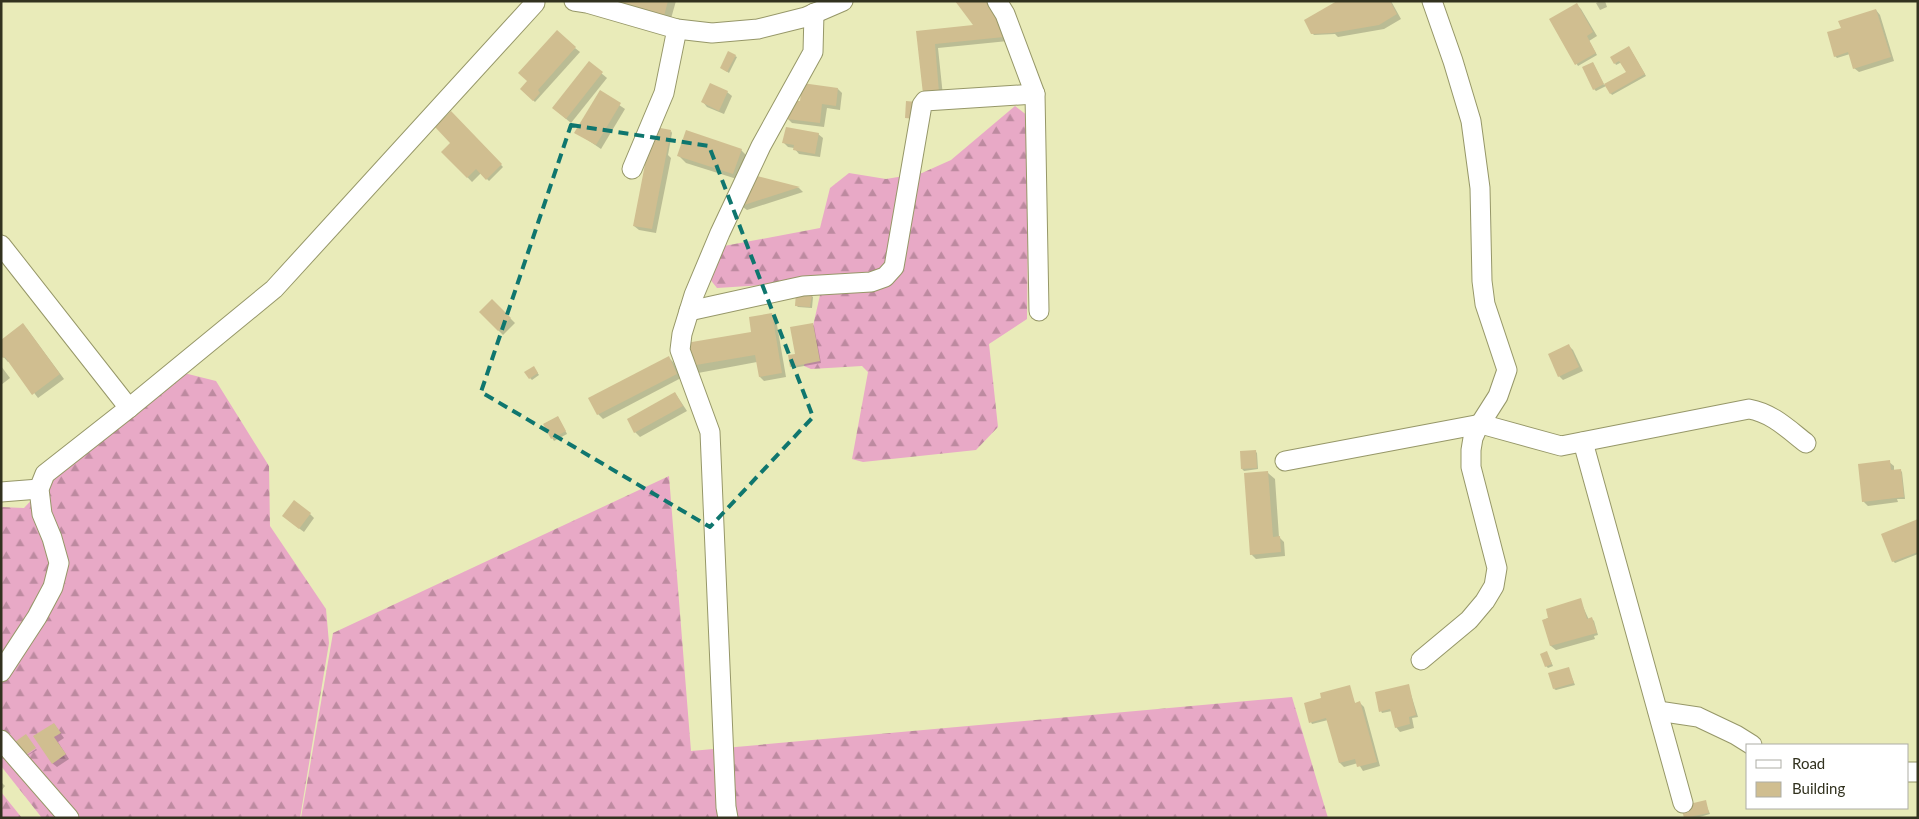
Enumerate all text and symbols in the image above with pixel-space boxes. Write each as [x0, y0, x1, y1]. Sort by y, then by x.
legend [1746, 744, 1909, 809]
text: Road [1792, 754, 1825, 772]
text: Building [1792, 779, 1845, 797]

